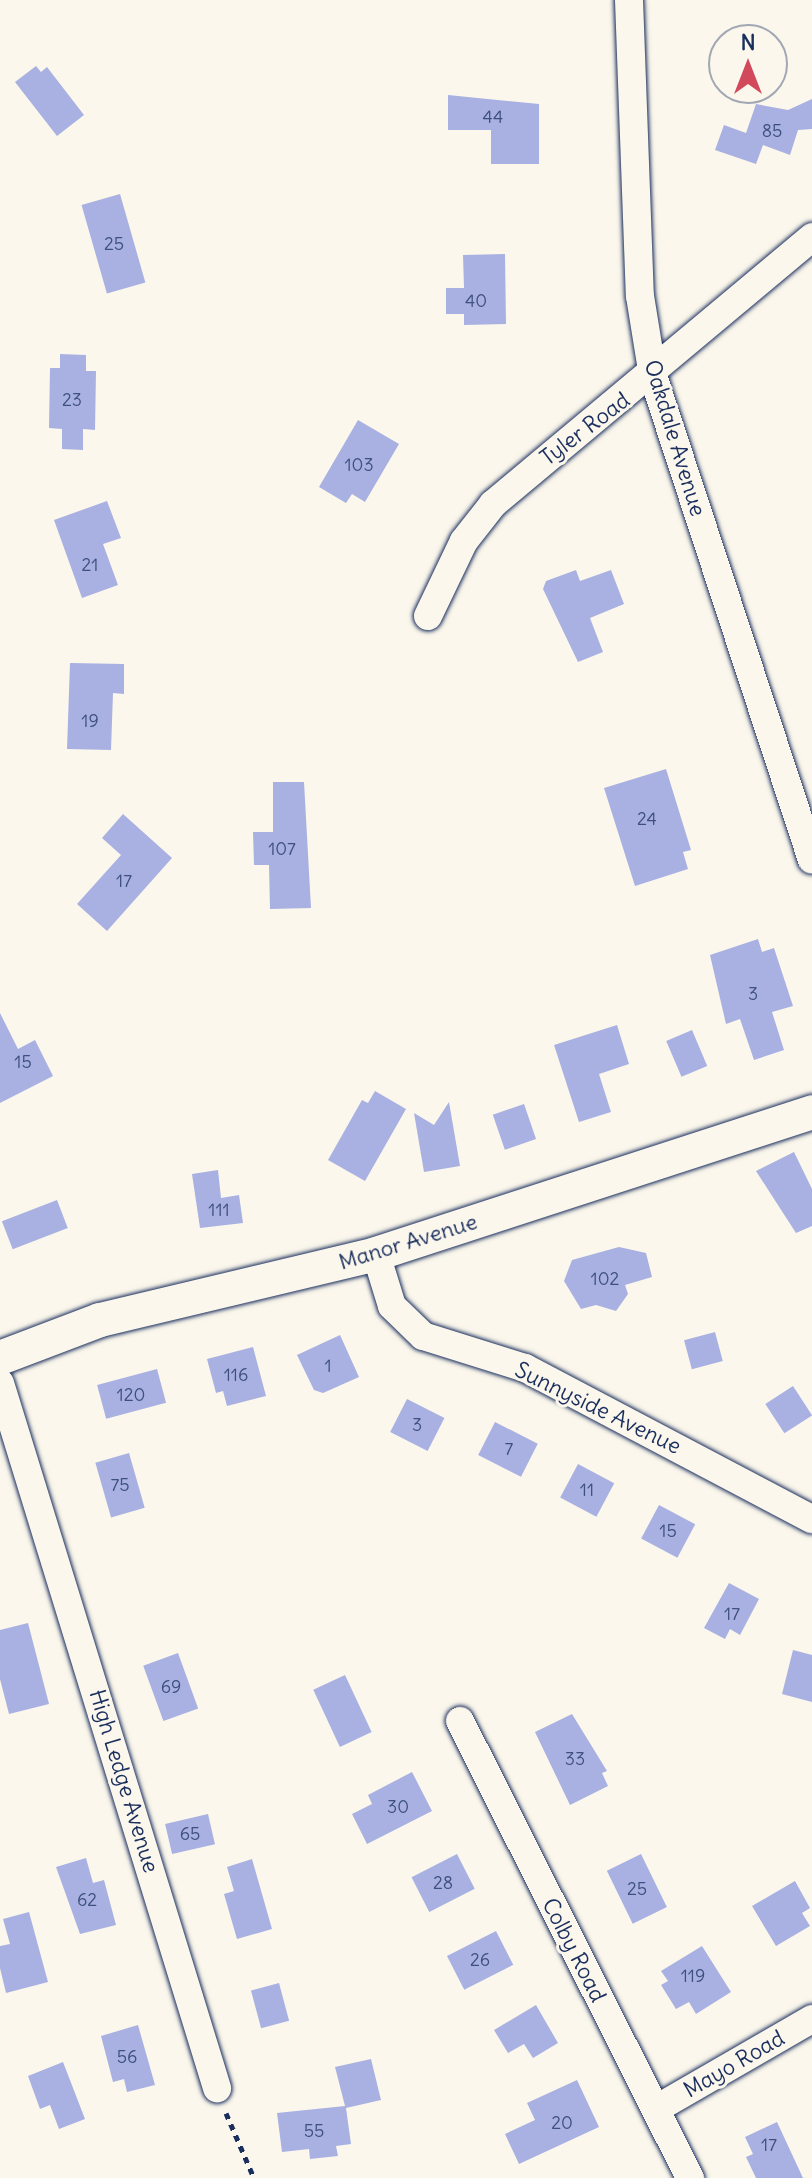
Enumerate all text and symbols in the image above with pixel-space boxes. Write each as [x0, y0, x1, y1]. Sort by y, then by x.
north arrow [708, 24, 788, 104]
text: N [740, 28, 756, 56]
house number: 44 [483, 106, 503, 128]
house number: 85 [762, 120, 782, 142]
house number: 25 [104, 233, 124, 255]
house number: 40 [465, 290, 487, 312]
street label: Oakdale Avenue [639, 357, 711, 519]
street label: Tyler Road [535, 387, 635, 471]
house number: 23 [62, 389, 82, 411]
house number: 103 [344, 454, 374, 476]
house number: 21 [81, 554, 99, 576]
house number: 19 [81, 710, 99, 732]
house number: 24 [637, 808, 657, 830]
house number: 107 [268, 838, 296, 860]
house number: 17 [116, 870, 132, 892]
house number: 3 [748, 983, 758, 1005]
house number: 15 [14, 1051, 32, 1073]
house number: 111 [208, 1199, 230, 1221]
street label: Manor Avenue [336, 1208, 480, 1276]
house number: 102 [591, 1268, 619, 1290]
house number: 1 [324, 1355, 332, 1377]
street label: Sunnyside Avenue [511, 1356, 685, 1460]
house number: 116 [224, 1364, 248, 1386]
house number: 120 [117, 1384, 145, 1406]
house number: 3 [412, 1414, 422, 1436]
house number: 7 [505, 1438, 513, 1460]
house number: 75 [110, 1474, 130, 1496]
house number: 11 [580, 1479, 594, 1501]
house number: 15 [659, 1520, 677, 1542]
house number: 17 [724, 1603, 740, 1625]
house number: 69 [161, 1676, 181, 1698]
street label: High Ledge Avenue [84, 1686, 164, 1876]
house number: 33 [565, 1748, 585, 1770]
house number: 30 [387, 1796, 409, 1818]
house number: 65 [180, 1823, 200, 1845]
house number: 28 [433, 1872, 453, 1894]
house number: 25 [627, 1878, 647, 1900]
house number: 62 [77, 1889, 97, 1911]
street label: Colby Road [537, 1894, 611, 2006]
house number: 26 [470, 1949, 490, 1971]
house number: 119 [681, 1965, 705, 1987]
street label: Mayo Road [679, 2025, 789, 2103]
house number: 56 [117, 2046, 137, 2068]
house number: 20 [551, 2112, 573, 2134]
house number: 55 [304, 2120, 324, 2142]
house number: 17 [761, 2134, 777, 2156]

